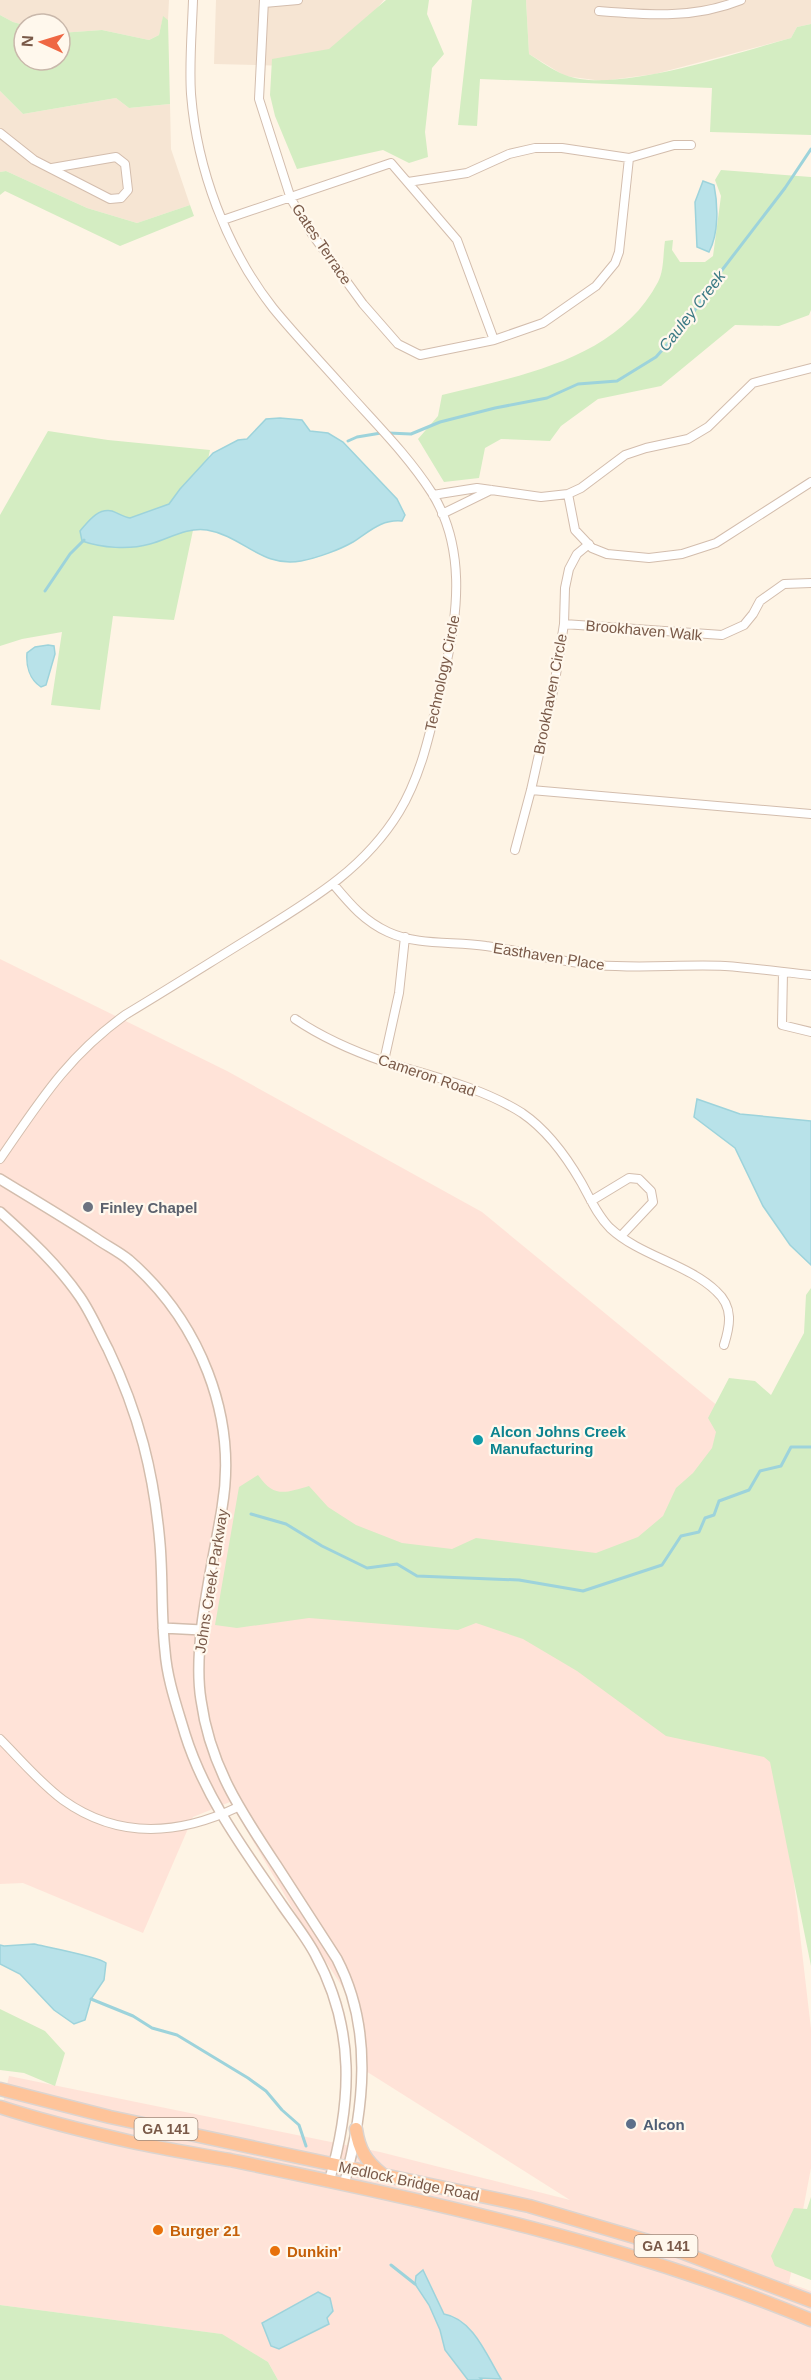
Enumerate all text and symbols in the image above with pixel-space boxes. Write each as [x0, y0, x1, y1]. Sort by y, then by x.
north arrow [12, 12, 72, 72]
text: N [19, 35, 36, 47]
street label: Gates Terrace [289, 200, 355, 288]
water label: Cauley Creek [655, 267, 729, 354]
street label: Technology Circle [421, 613, 463, 733]
street label: Brookhaven Walk [585, 616, 704, 644]
street label: Brookhaven Circle [530, 632, 570, 756]
street label: Easthaven Place [492, 939, 606, 973]
street label: Cameron Road [376, 1050, 478, 1100]
place label: Finley Chapel [100, 1199, 198, 1216]
marker: Finley Chapel [81, 1200, 95, 1214]
place label: Alcon Johns Creek Manufacturing [490, 1423, 627, 1457]
marker: Alcon Johns Creek Manufacturing [471, 1433, 485, 1447]
street label: Johns Creek Parkway [191, 1507, 231, 1654]
place label: Alcon [643, 2116, 685, 2133]
marker: Alcon [624, 2117, 638, 2131]
road number: GA 141 [134, 2118, 198, 2140]
street label: Medlock Bridge Road [337, 2158, 481, 2204]
place label: Burger 21 [170, 2222, 240, 2239]
marker: Burger 21 [151, 2223, 165, 2237]
road number: GA 141 [634, 2235, 698, 2257]
place label: Dunkin' [287, 2243, 341, 2260]
marker: Dunkin' [268, 2244, 282, 2258]

